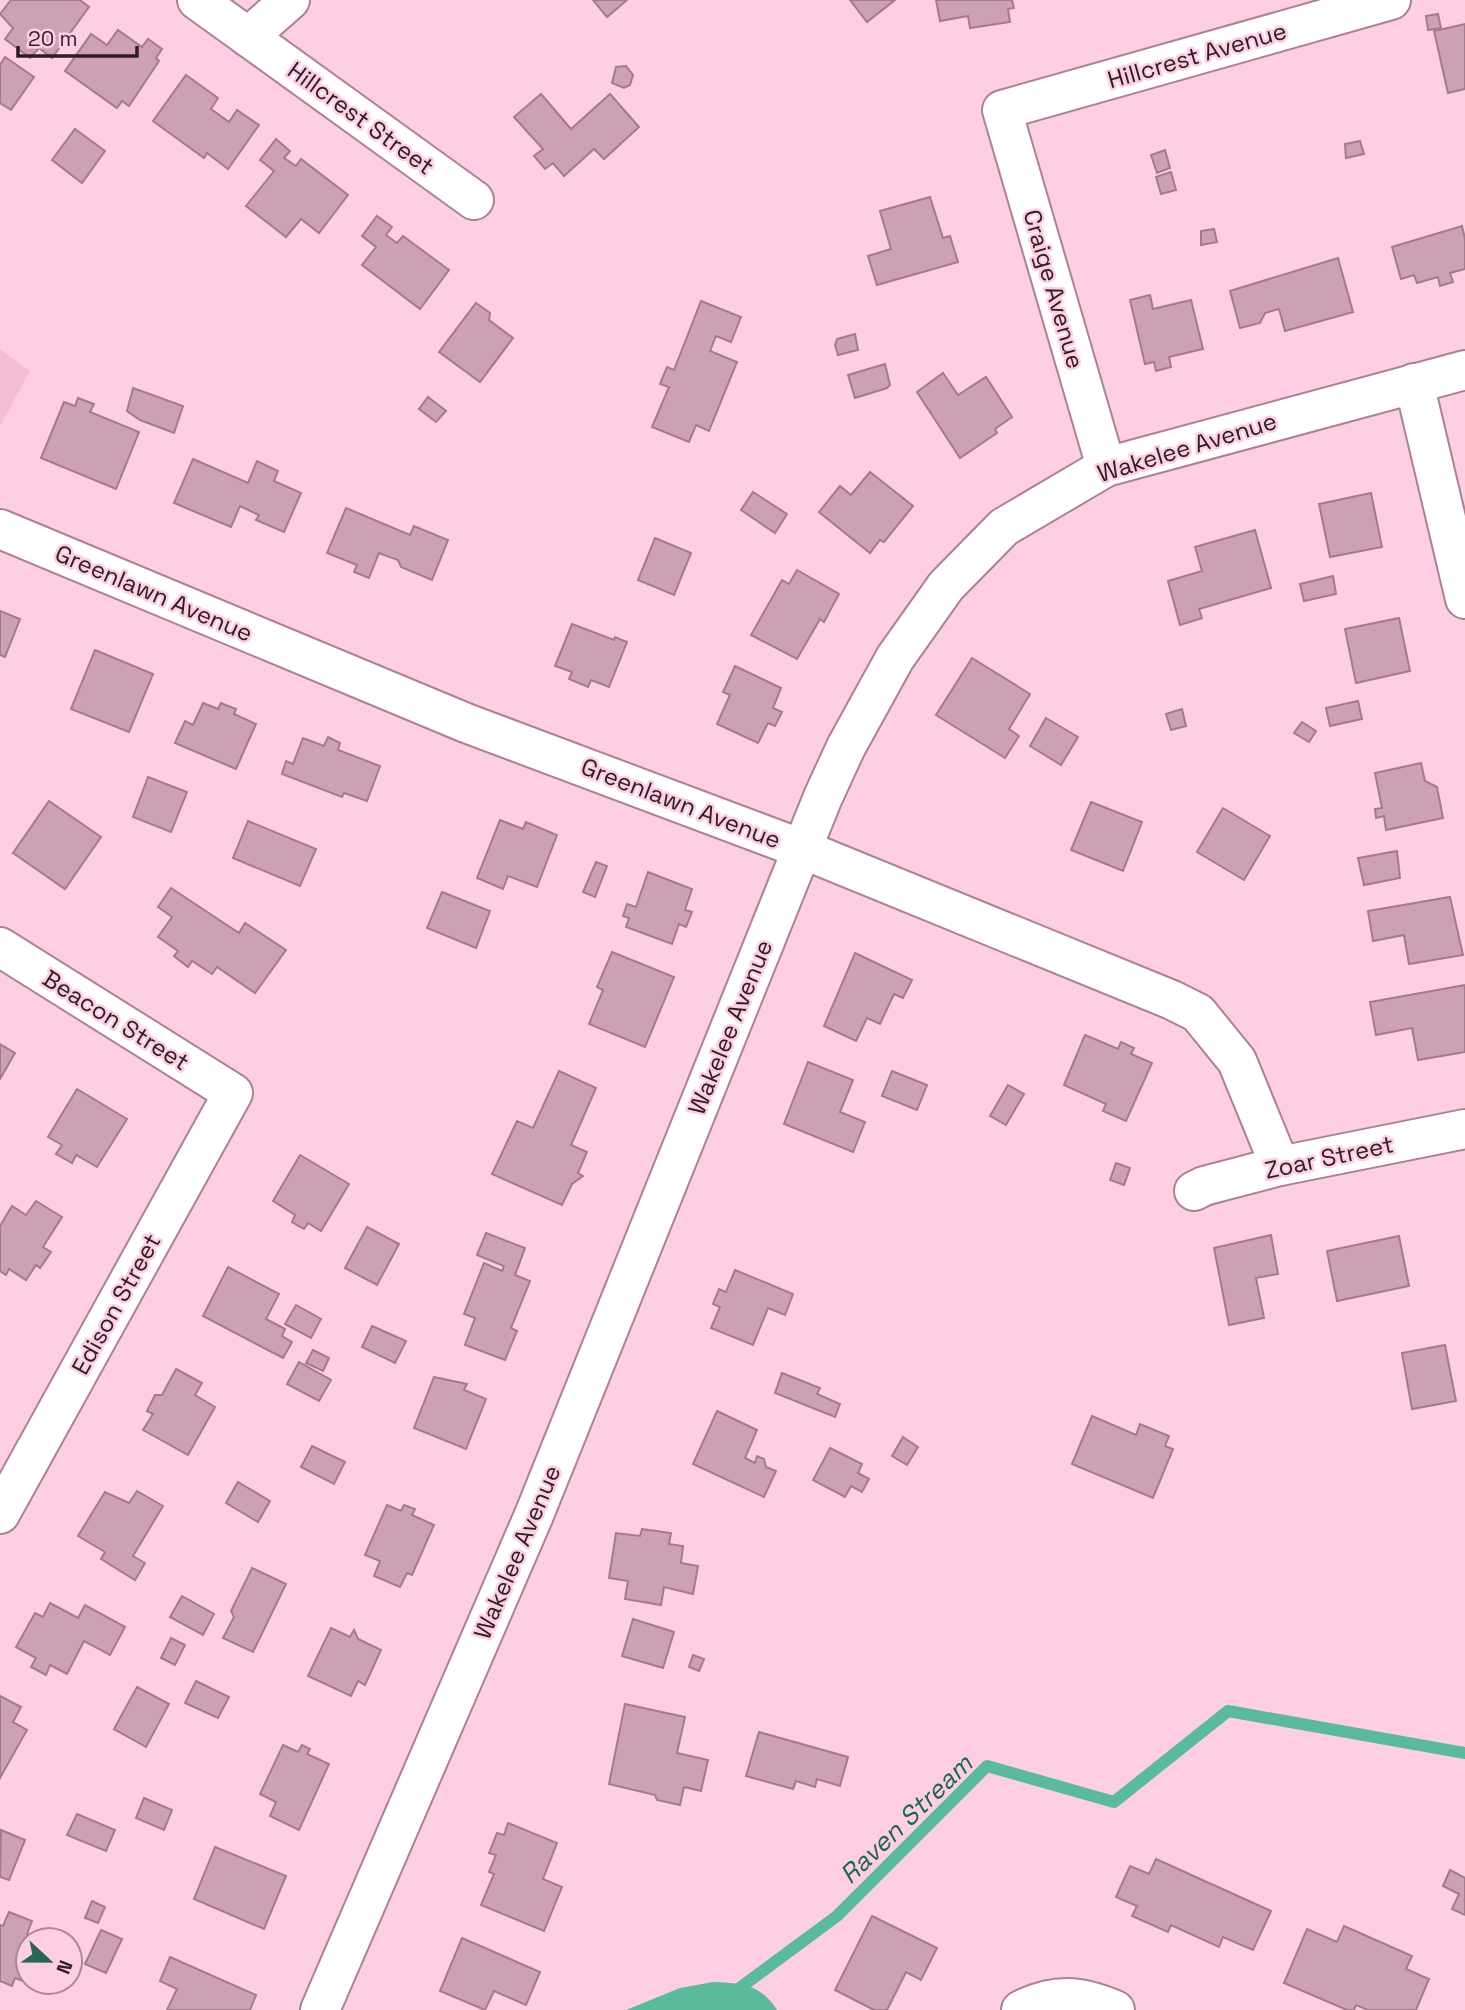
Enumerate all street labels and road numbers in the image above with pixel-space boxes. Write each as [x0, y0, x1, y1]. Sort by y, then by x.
street label: Hillcrest Avenue [1104, 15, 1290, 95]
street label: Hillcrest Street [282, 54, 440, 182]
street label: Craige Avenue [1017, 206, 1091, 372]
street label: Wakelee Avenue [1094, 405, 1280, 489]
street label: Greenlawn Avenue [51, 537, 257, 649]
street label: Greenlawn Avenue [577, 751, 785, 855]
street label: Wakelee Avenue [681, 935, 779, 1119]
street label: Beacon Street [37, 963, 195, 1077]
street label: Zoar Street [1262, 1128, 1396, 1186]
street label: Edison Street [64, 1228, 168, 1380]
street label: Wakelee Avenue [466, 1460, 568, 1644]

